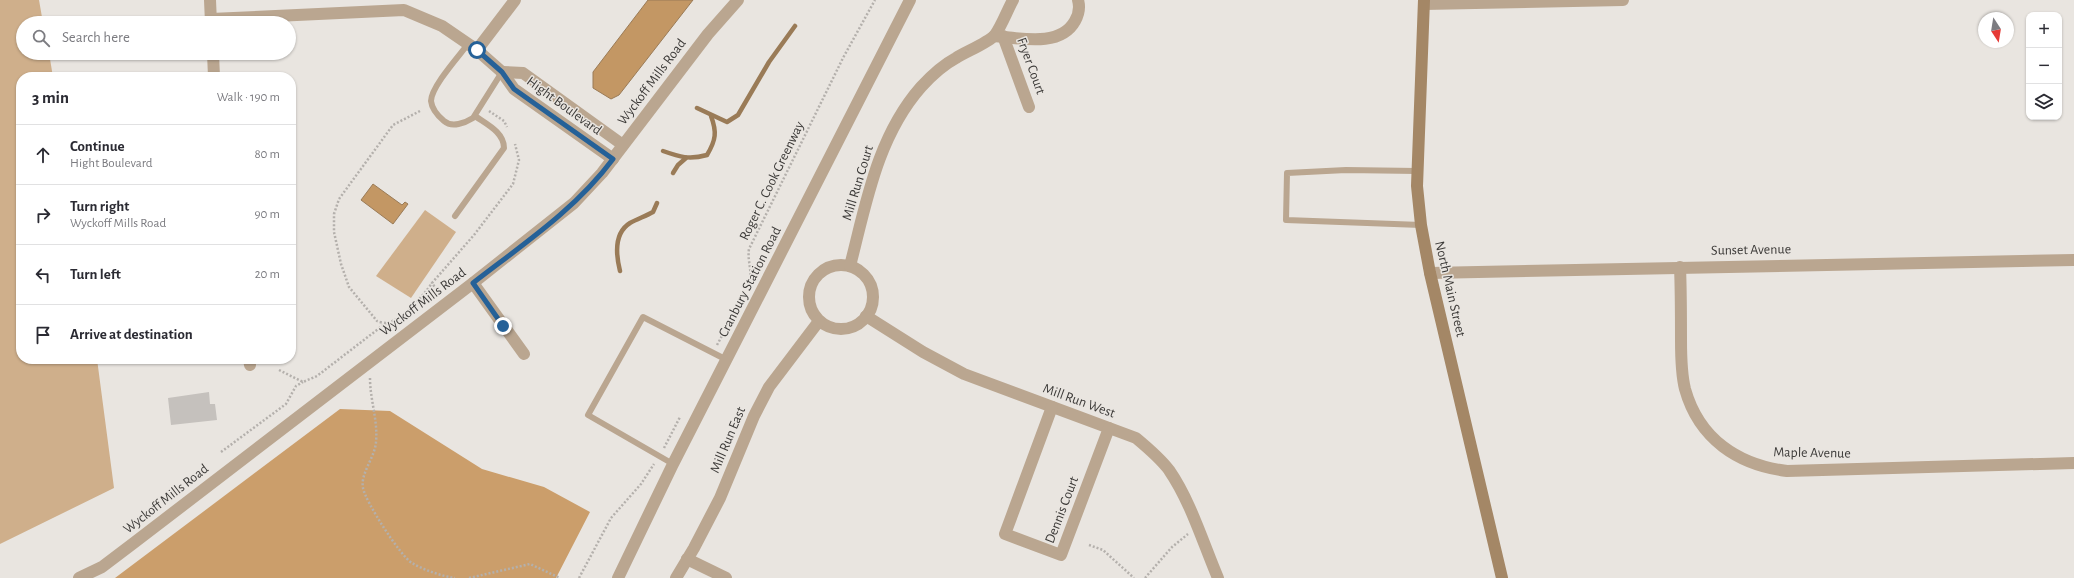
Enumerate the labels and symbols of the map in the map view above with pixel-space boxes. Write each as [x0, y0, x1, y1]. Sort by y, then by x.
north arrow [1978, 12, 2014, 48]
street label: Wyckoff Mills Road [615, 36, 689, 128]
street label: Fryer Court [1014, 36, 1048, 97]
route start [468, 41, 486, 59]
street label: Hight Boulevard [524, 74, 604, 138]
street label: Roger C. Cook Greenway [737, 119, 807, 243]
street label: Mill Run Court [840, 143, 876, 222]
street label: Cranbury Station Road [716, 225, 784, 339]
street label: North Main Street [1432, 240, 1468, 339]
street label: Sunset Avenue [1711, 242, 1791, 258]
street label: Wyckoff Mills Road [377, 265, 469, 339]
route end [494, 317, 512, 335]
street label: Mill Run West [1041, 381, 1117, 421]
street label: Mill Run East [708, 404, 748, 475]
street label: Maple Avenue [1773, 445, 1851, 461]
street label: Wyckoff Mills Road [121, 462, 211, 536]
street label: Dennis Court [1043, 474, 1081, 545]

